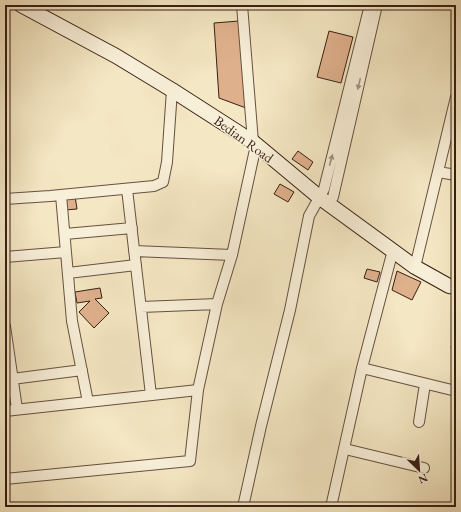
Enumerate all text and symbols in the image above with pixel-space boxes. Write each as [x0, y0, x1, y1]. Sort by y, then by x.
one-way arrow [356, 78, 362, 90]
street label: Bedian Road [211, 111, 278, 167]
one-way arrow [329, 154, 335, 167]
north arrow [399, 450, 439, 490]
text: N [416, 471, 430, 487]

